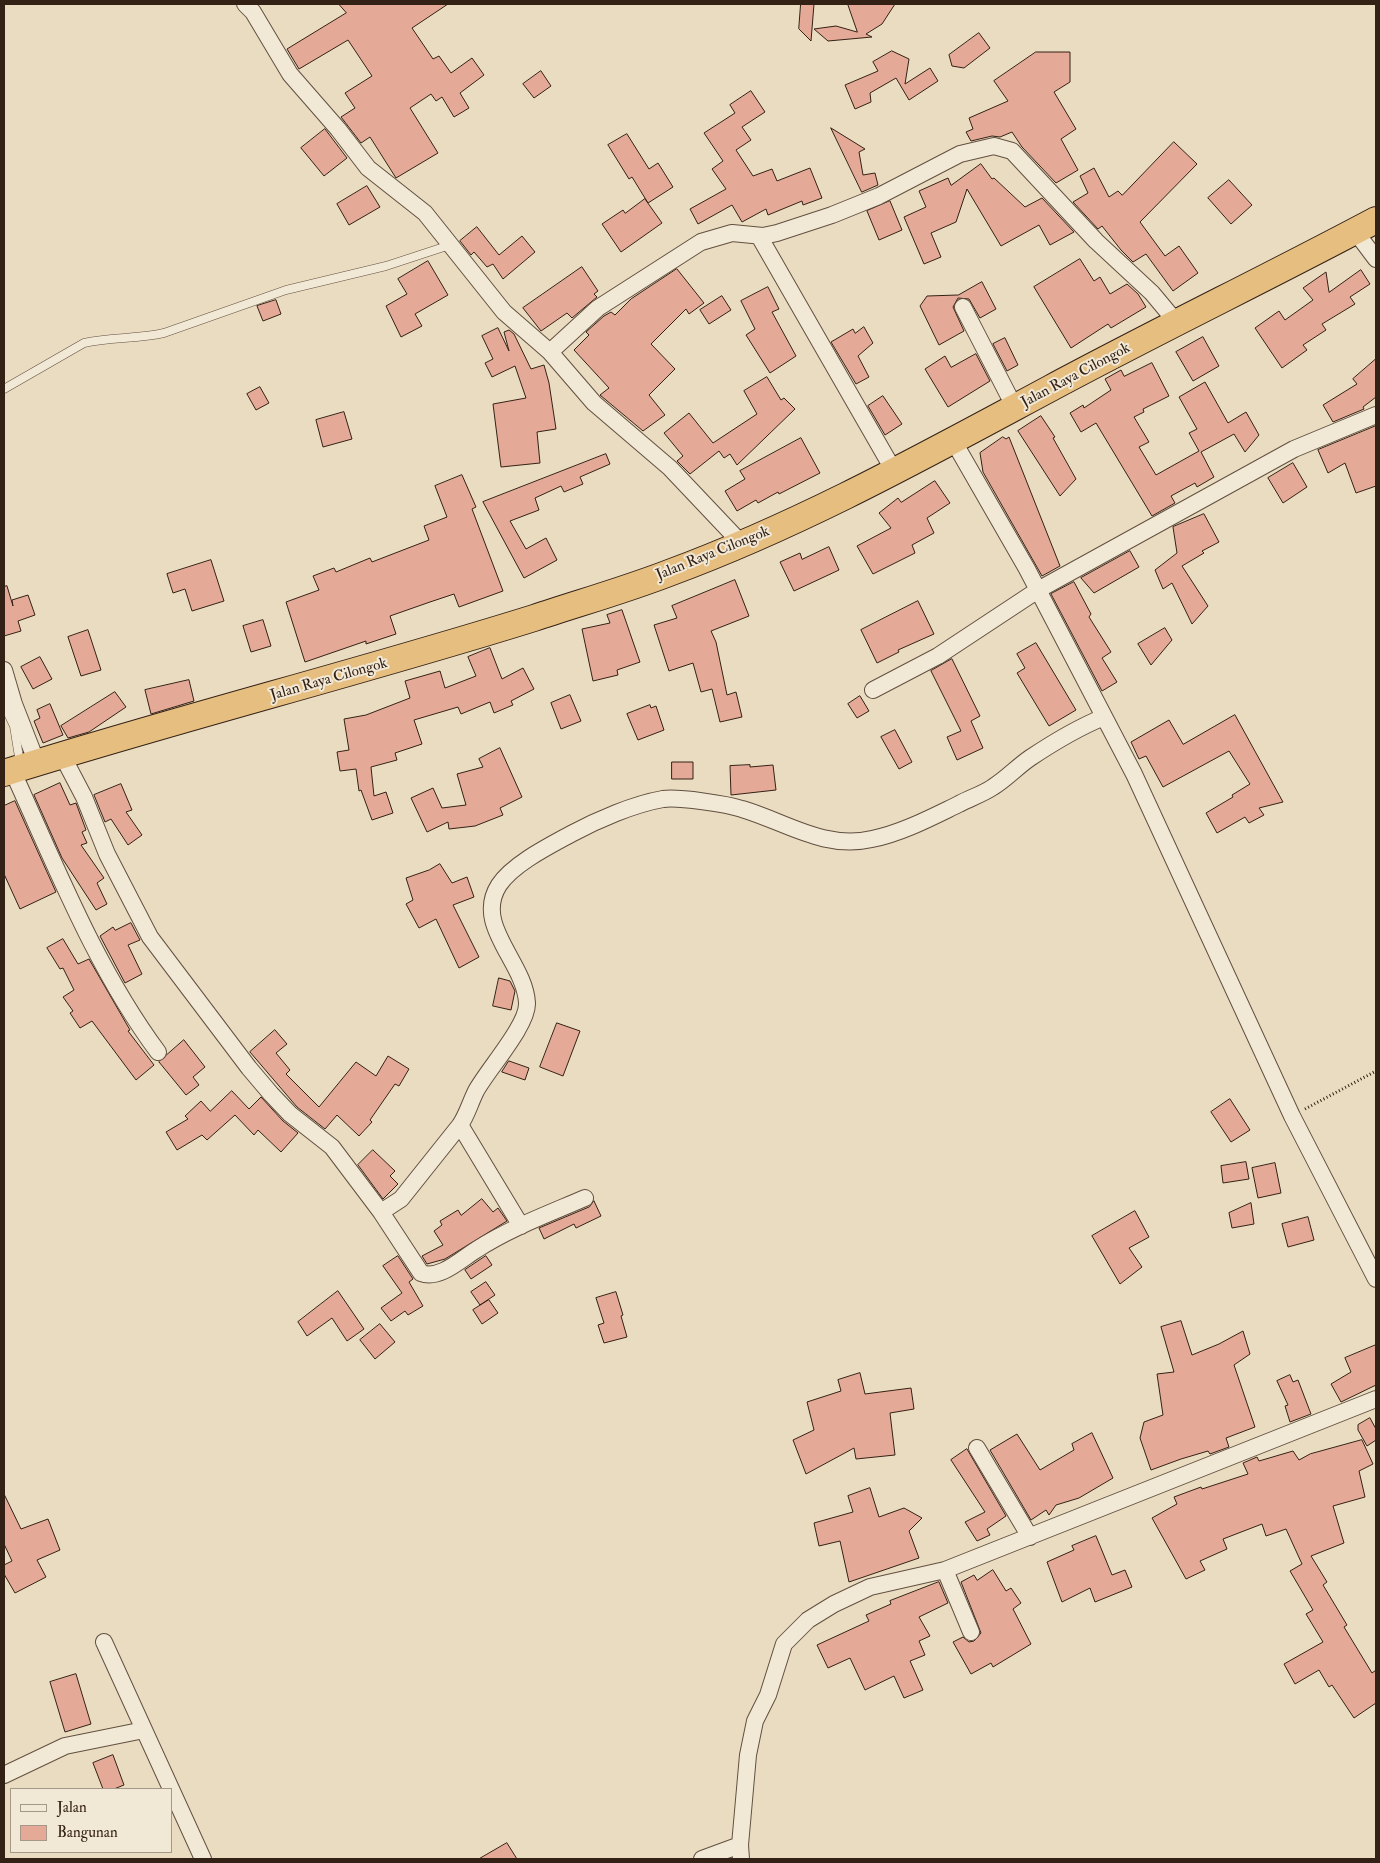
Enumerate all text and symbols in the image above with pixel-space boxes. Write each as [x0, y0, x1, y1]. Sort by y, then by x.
street label: Jalan Raya Cilongok [1018, 340, 1134, 412]
street label: Jalan Raya Cilongok [654, 523, 772, 585]
street label: Jalan Raya Cilongok [268, 655, 390, 705]
legend [10, 1788, 172, 1853]
text: Jalan [57, 1798, 87, 1817]
text: Bangunan [57, 1823, 118, 1842]

